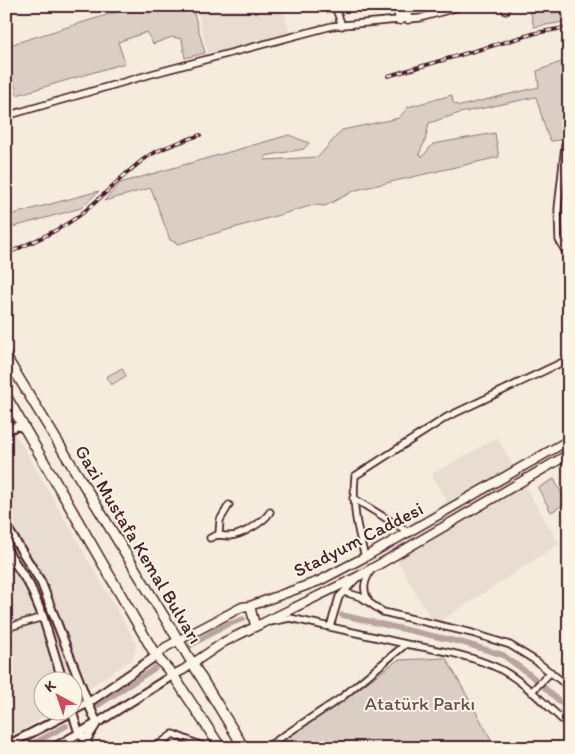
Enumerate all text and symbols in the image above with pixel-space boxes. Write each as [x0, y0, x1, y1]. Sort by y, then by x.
street label: Gazi Mustafa Kemal Bulvarı [70, 441, 207, 648]
street label: Stadyum Caddesi [290, 497, 427, 582]
north arrow [32, 672, 82, 722]
text: K [41, 676, 60, 696]
park label: Atatürk Parkı [365, 692, 475, 715]

